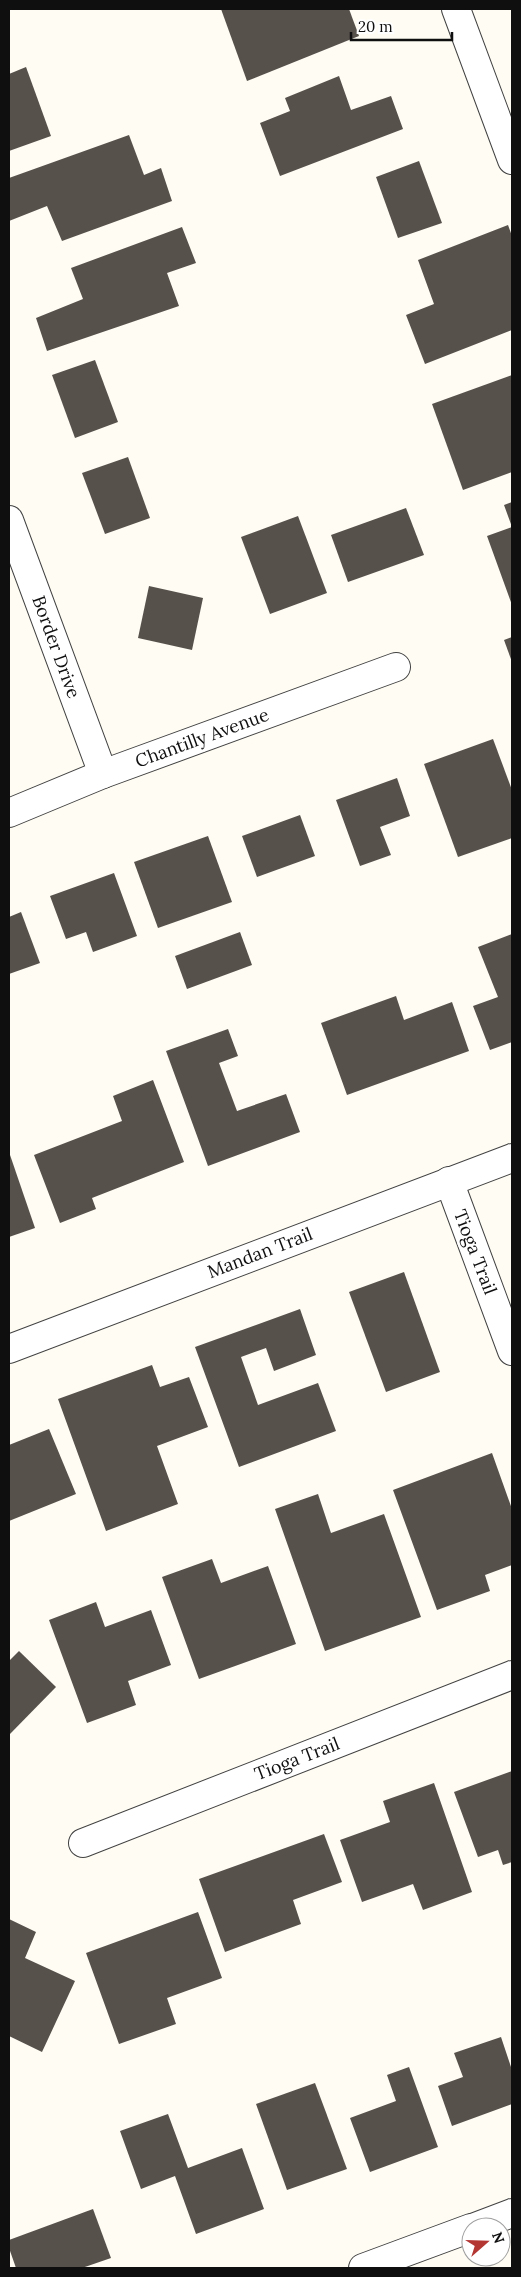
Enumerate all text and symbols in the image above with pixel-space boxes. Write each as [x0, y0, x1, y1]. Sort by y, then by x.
scale bar [351, 10, 452, 42]
text: 20 m [358, 17, 393, 36]
street label: Border Drive [27, 592, 86, 701]
street label: Chantilly Avenue [132, 703, 272, 772]
street label: Tioga Trail [449, 1206, 502, 1298]
street label: Mandan Trail [204, 1222, 316, 1283]
street label: Tioga Trail [251, 1732, 343, 1785]
north arrow [461, 2217, 511, 2267]
text: N [488, 2229, 509, 2246]

